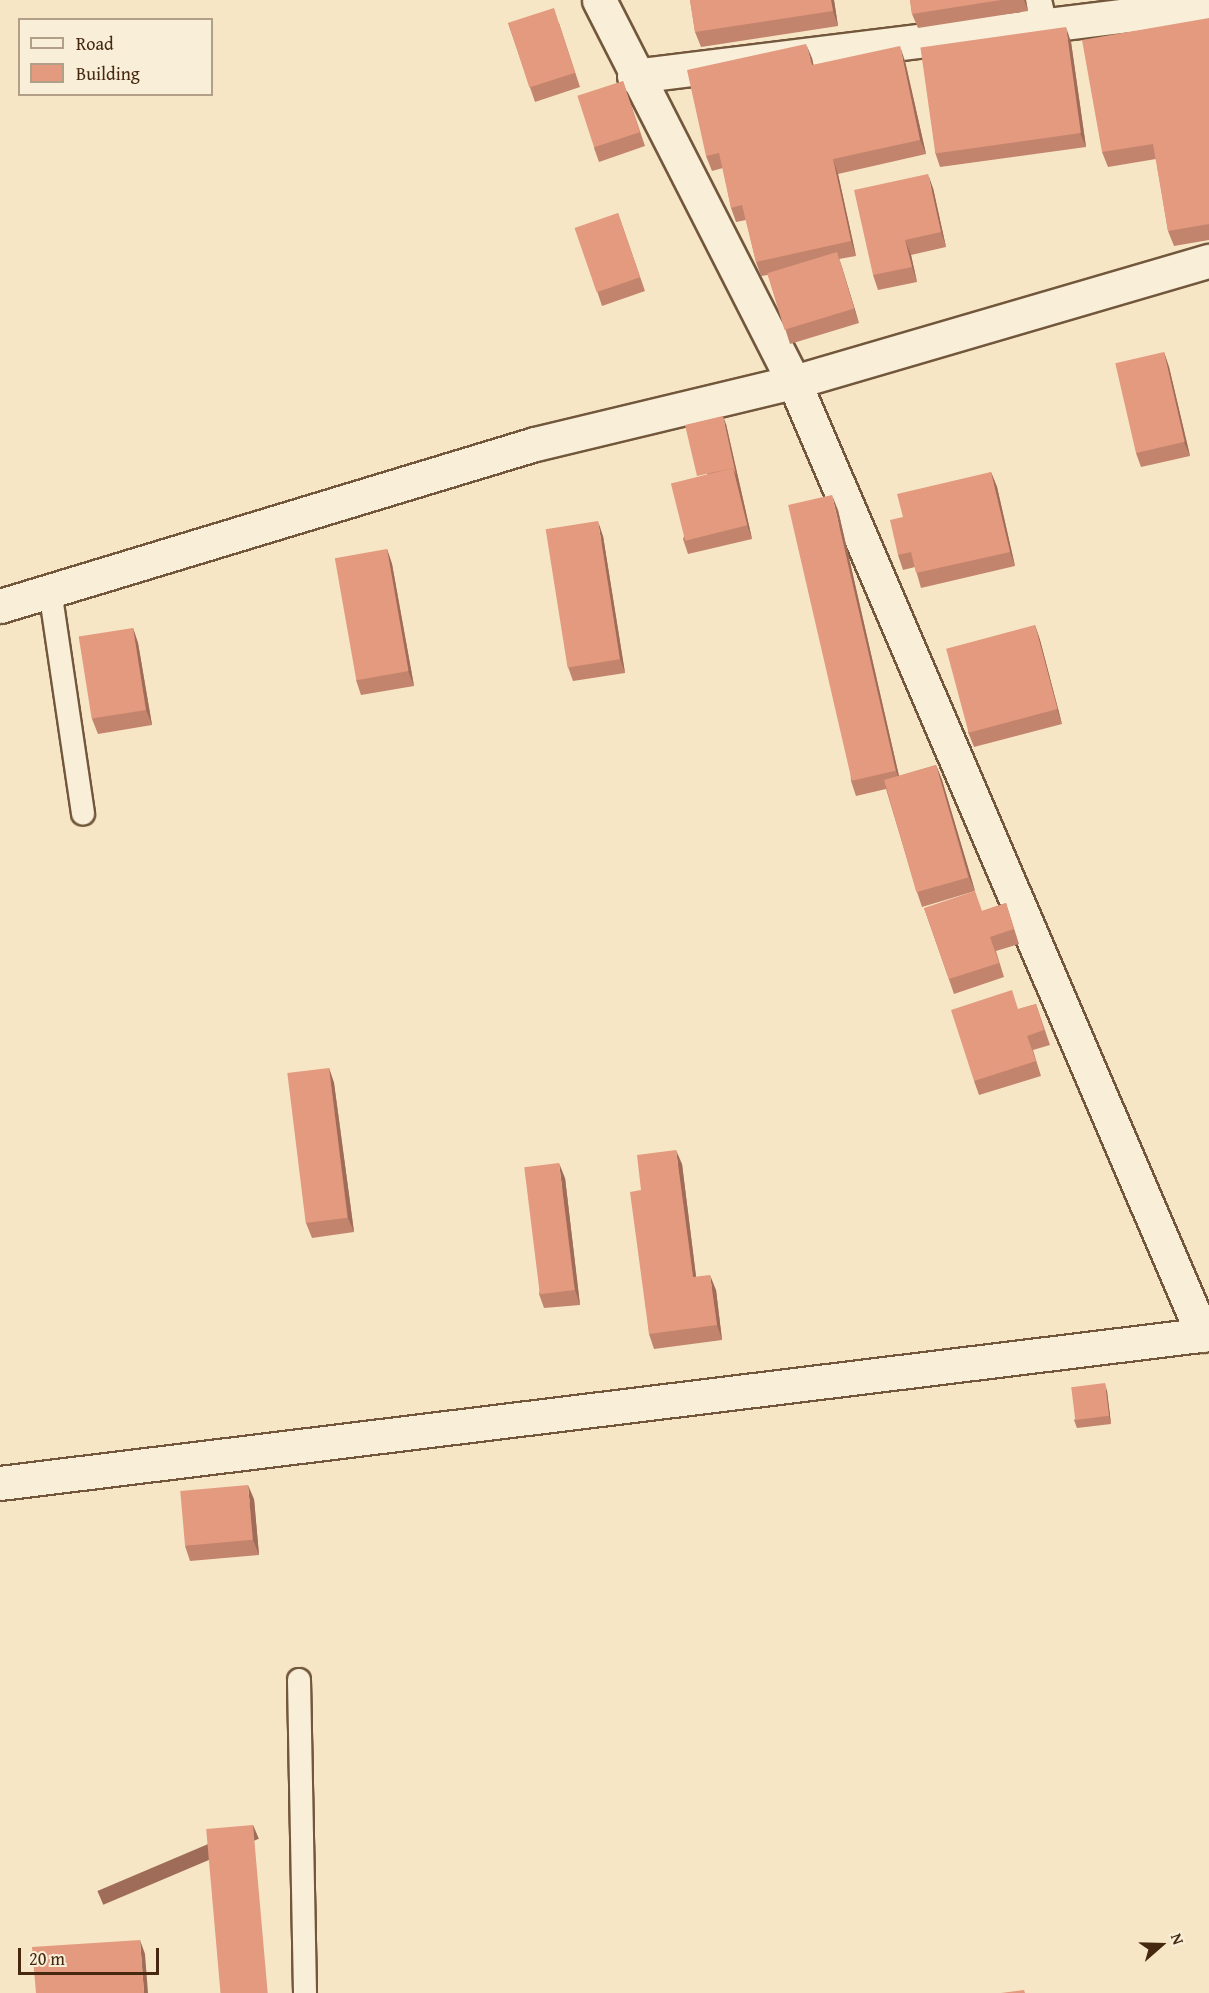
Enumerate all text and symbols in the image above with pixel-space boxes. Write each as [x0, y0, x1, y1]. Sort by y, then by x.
legend [18, 18, 213, 96]
text: Road [76, 30, 114, 57]
text: Building [76, 60, 140, 87]
north arrow [1131, 1915, 1191, 1975]
text: N [1165, 1930, 1191, 1948]
scale bar [21, 1936, 162, 1974]
text: 20 m [29, 1945, 65, 1972]

